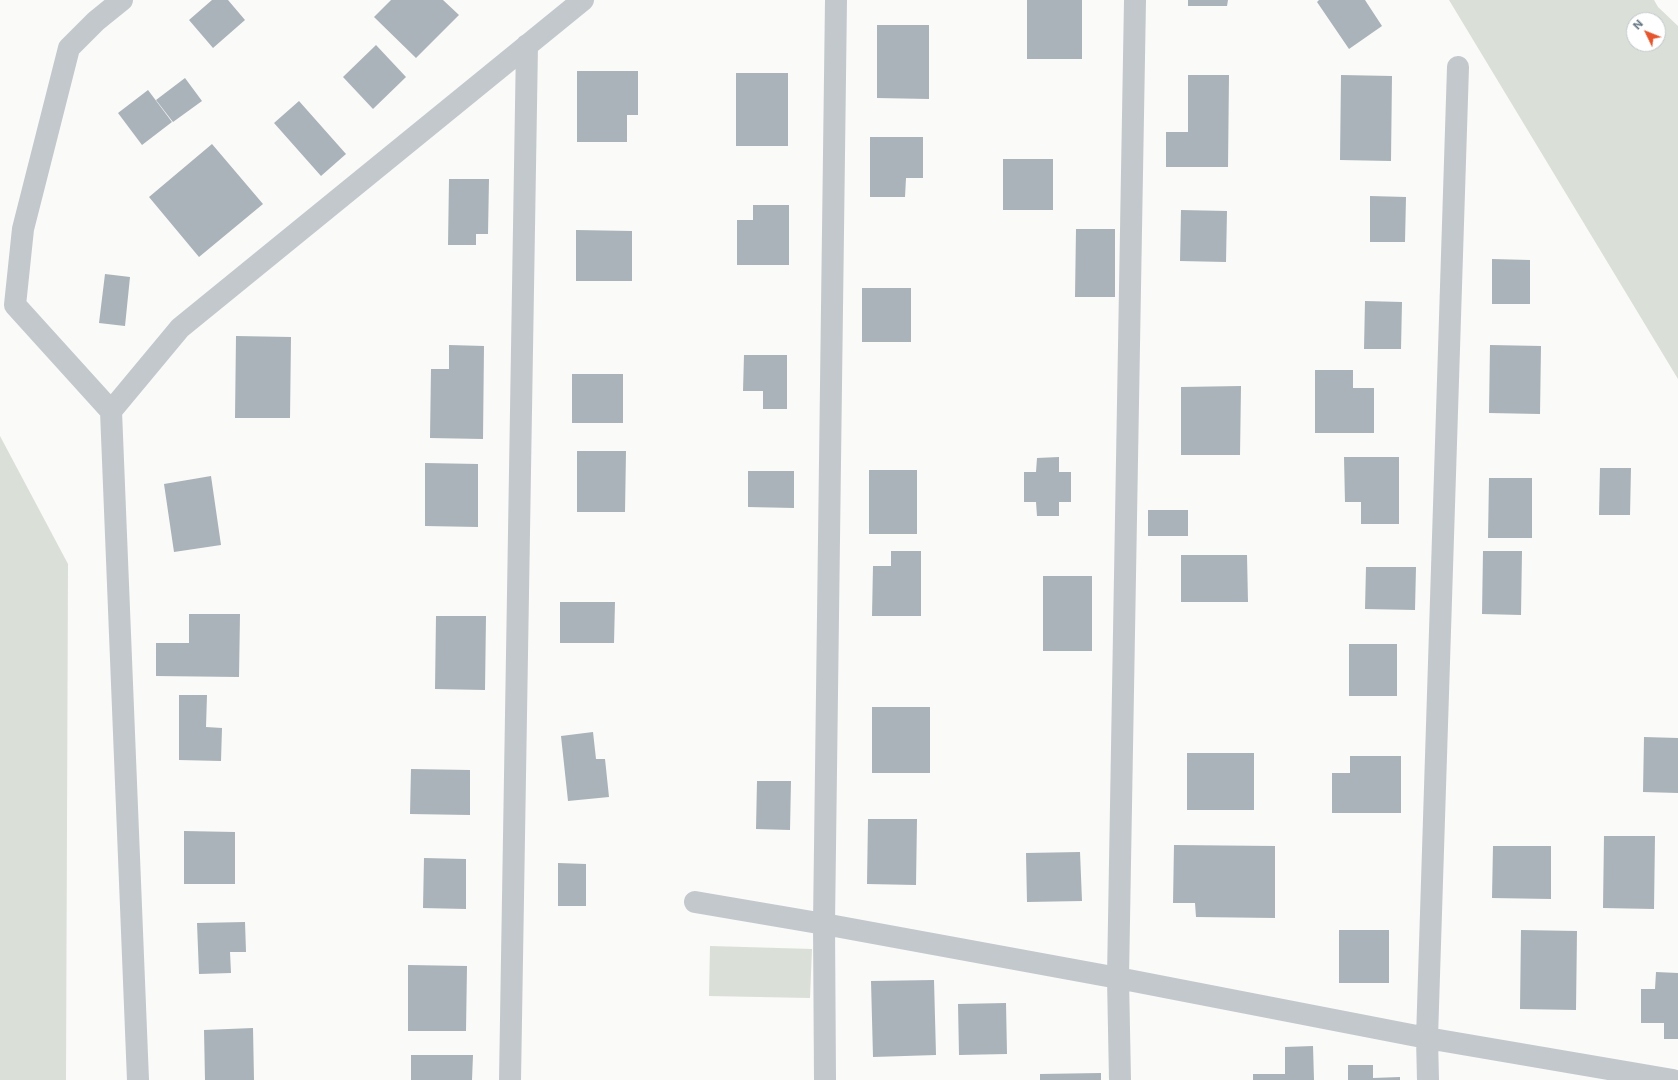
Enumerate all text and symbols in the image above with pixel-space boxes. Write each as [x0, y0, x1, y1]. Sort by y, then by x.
north arrow [1626, 12, 1666, 52]
text: N [1630, 17, 1646, 32]

